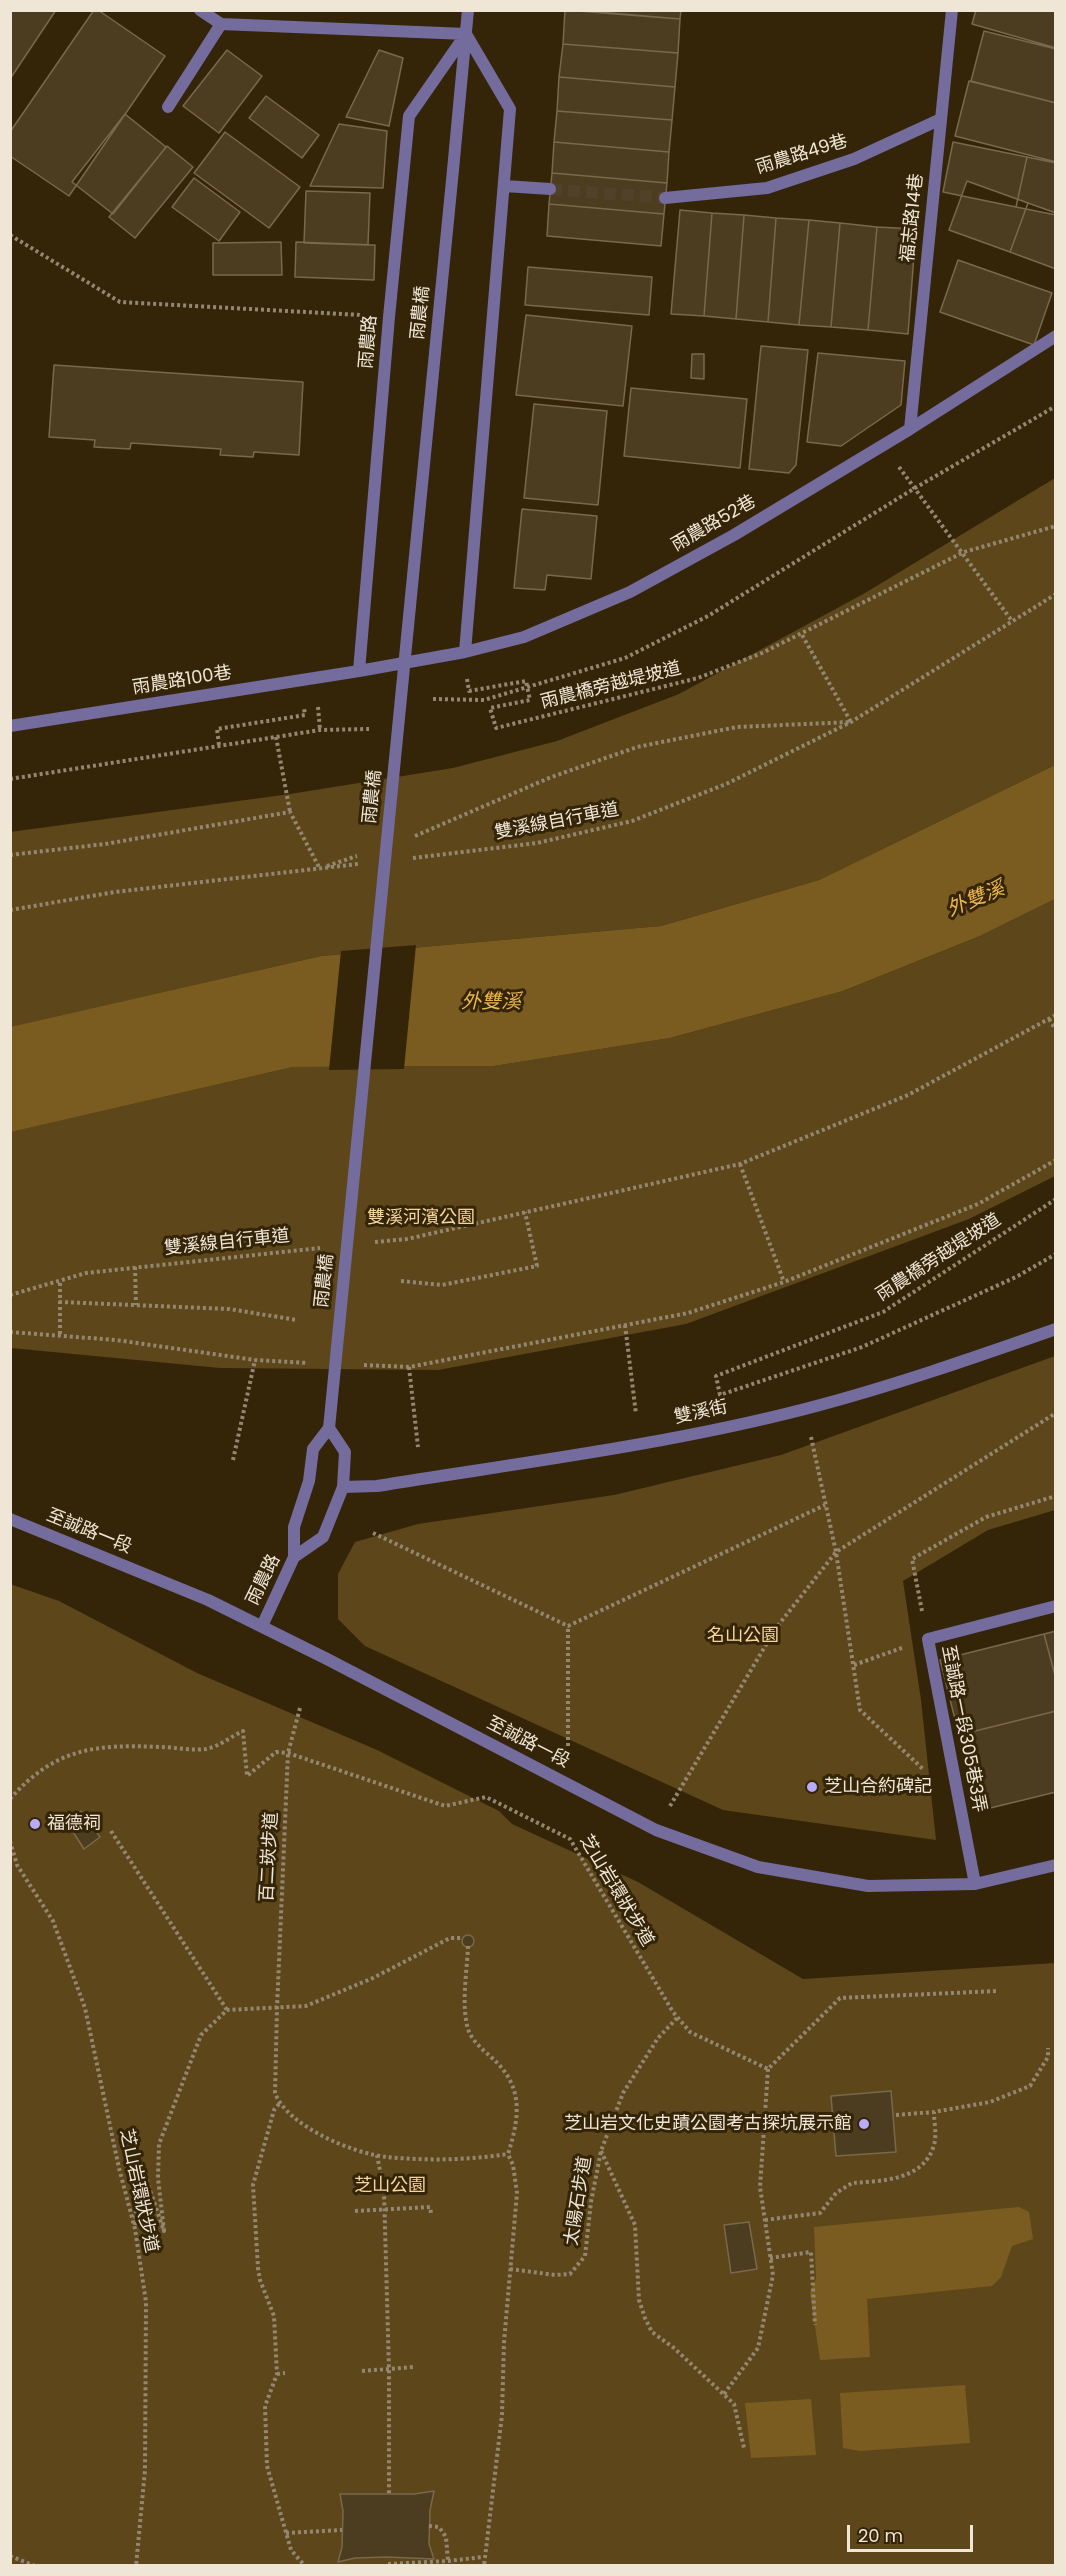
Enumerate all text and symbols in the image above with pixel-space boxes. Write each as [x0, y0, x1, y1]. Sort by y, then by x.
street label: 雨農路49巷 [754, 131, 850, 179]
street label: 福志路14巷 [898, 173, 928, 263]
street label: 雨農橋 [407, 285, 435, 341]
street label: 雨農路 [356, 314, 382, 370]
street label: 雨農路52巷 [668, 491, 760, 557]
street label: 雨農橋旁越堤坡道 [539, 658, 683, 714]
street label: 雨農路100巷 [131, 662, 233, 700]
street label: 雨農橋 [359, 769, 387, 825]
street label: 雙溪線自行車道 [493, 799, 621, 845]
water label: 外雙溪 [944, 877, 1008, 923]
water label: 外雙溪 [461, 991, 521, 1015]
park label: 雙溪河濱公園 [367, 1207, 475, 1229]
street label: 雨農橋旁越堤坡道 [873, 1210, 1005, 1306]
street label: 雙溪線自行車道 [163, 1226, 291, 1260]
street label: 雨農橋 [311, 1253, 339, 1309]
street label: 雙溪街 [672, 1397, 730, 1429]
street label: 至誠路一段 [43, 1505, 135, 1559]
street label: 雨農路 [242, 1551, 286, 1609]
park label: 名山公園 [707, 1625, 779, 1647]
street label: 至誠路一段305巷3弄 [936, 1644, 990, 1814]
street label: 至誠路一段 [483, 1713, 573, 1773]
place label: 芝山合約碑記 [824, 1776, 932, 1798]
marker: 芝山合約碑記 [805, 1780, 819, 1794]
street label: 百二崁步道 [257, 1811, 283, 1903]
place label: 福德祠 [47, 1813, 101, 1835]
marker: 福德祠 [28, 1817, 42, 1831]
street label: 芝山岩環狀步道 [574, 1831, 658, 1951]
place label: 芝山岩文化史蹟公園考古探坑展示館 [564, 2113, 852, 2135]
marker: 芝山岩文化史蹟公園考古探坑展示館 [857, 2117, 871, 2131]
street label: 芝山岩環狀步道 [114, 2127, 162, 2255]
street label: 太陽石步道 [561, 2155, 597, 2247]
park label: 芝山公園 [354, 2175, 426, 2197]
scale bar [850, 2513, 976, 2551]
text: 20 m [858, 2523, 903, 2548]

